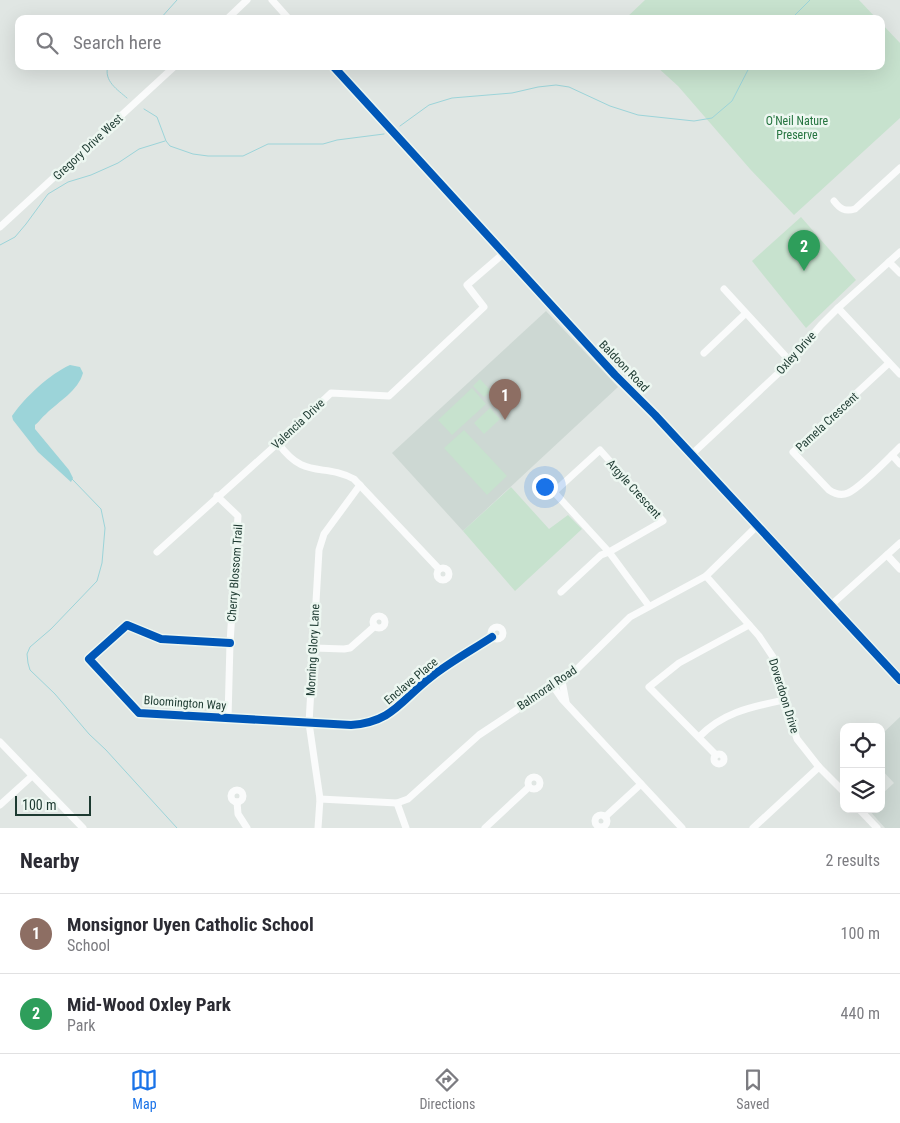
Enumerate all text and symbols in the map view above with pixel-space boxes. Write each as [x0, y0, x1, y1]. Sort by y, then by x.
search box [15, 15, 885, 70]
icon: search [33, 29, 61, 57]
text: Search here [73, 31, 161, 54]
street label: Gregory Drive West [50, 111, 126, 183]
park label: O'Neil Nature Preserve [766, 114, 829, 142]
pin: 2 [788, 230, 820, 271]
street label: Oxley Drive [773, 329, 819, 377]
street label: Baldoon Road [596, 338, 652, 395]
pin: 1 [489, 379, 521, 420]
street label: Pamela Crescent [793, 389, 861, 454]
street label: Valencia Drive [269, 396, 328, 452]
street label: Argyle Crescent [604, 457, 664, 522]
your location [532, 474, 558, 500]
street label: Cherry Blossom Trail [225, 524, 245, 622]
street label: Morning Glory Lane [304, 603, 322, 696]
street label: Enclave Place [381, 654, 441, 707]
street label: Doverdoon Drive [766, 657, 802, 735]
street label: Balmoral Road [515, 663, 580, 713]
street label: Bloomington Way [143, 693, 227, 713]
map controls [840, 723, 885, 813]
button: locate [840, 723, 885, 768]
button: layers [840, 768, 885, 813]
scale bar [15, 793, 91, 816]
text: 100 m [22, 797, 57, 813]
text: Nearby [20, 849, 79, 873]
text: 2 results [825, 851, 880, 870]
text: Monsignor Uyen Catholic School [67, 913, 314, 936]
text: 1 [32, 924, 40, 943]
text: 100 m [841, 924, 880, 943]
text: School [67, 936, 110, 955]
text: Mid-Wood Oxley Park [67, 993, 231, 1016]
text: 2 [32, 1004, 40, 1023]
text: 440 m [841, 1004, 880, 1023]
text: Park [67, 1016, 96, 1035]
tab: Map [130, 1066, 158, 1112]
tab: Directions [419, 1066, 475, 1112]
tab: Saved [736, 1066, 770, 1112]

